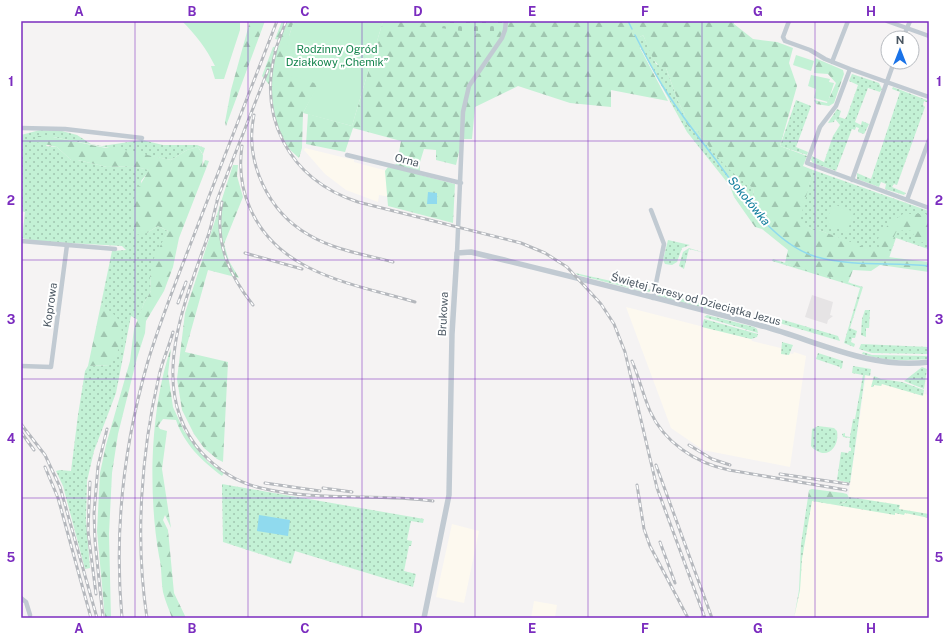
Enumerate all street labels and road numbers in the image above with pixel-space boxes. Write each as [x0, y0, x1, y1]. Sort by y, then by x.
street label: Orna [394, 151, 420, 169]
street label: Świętej Teresy od Dzieciątka Jezus [610, 270, 783, 328]
street label: Koprowa [41, 282, 59, 328]
street label: Brukowa [436, 291, 450, 337]

